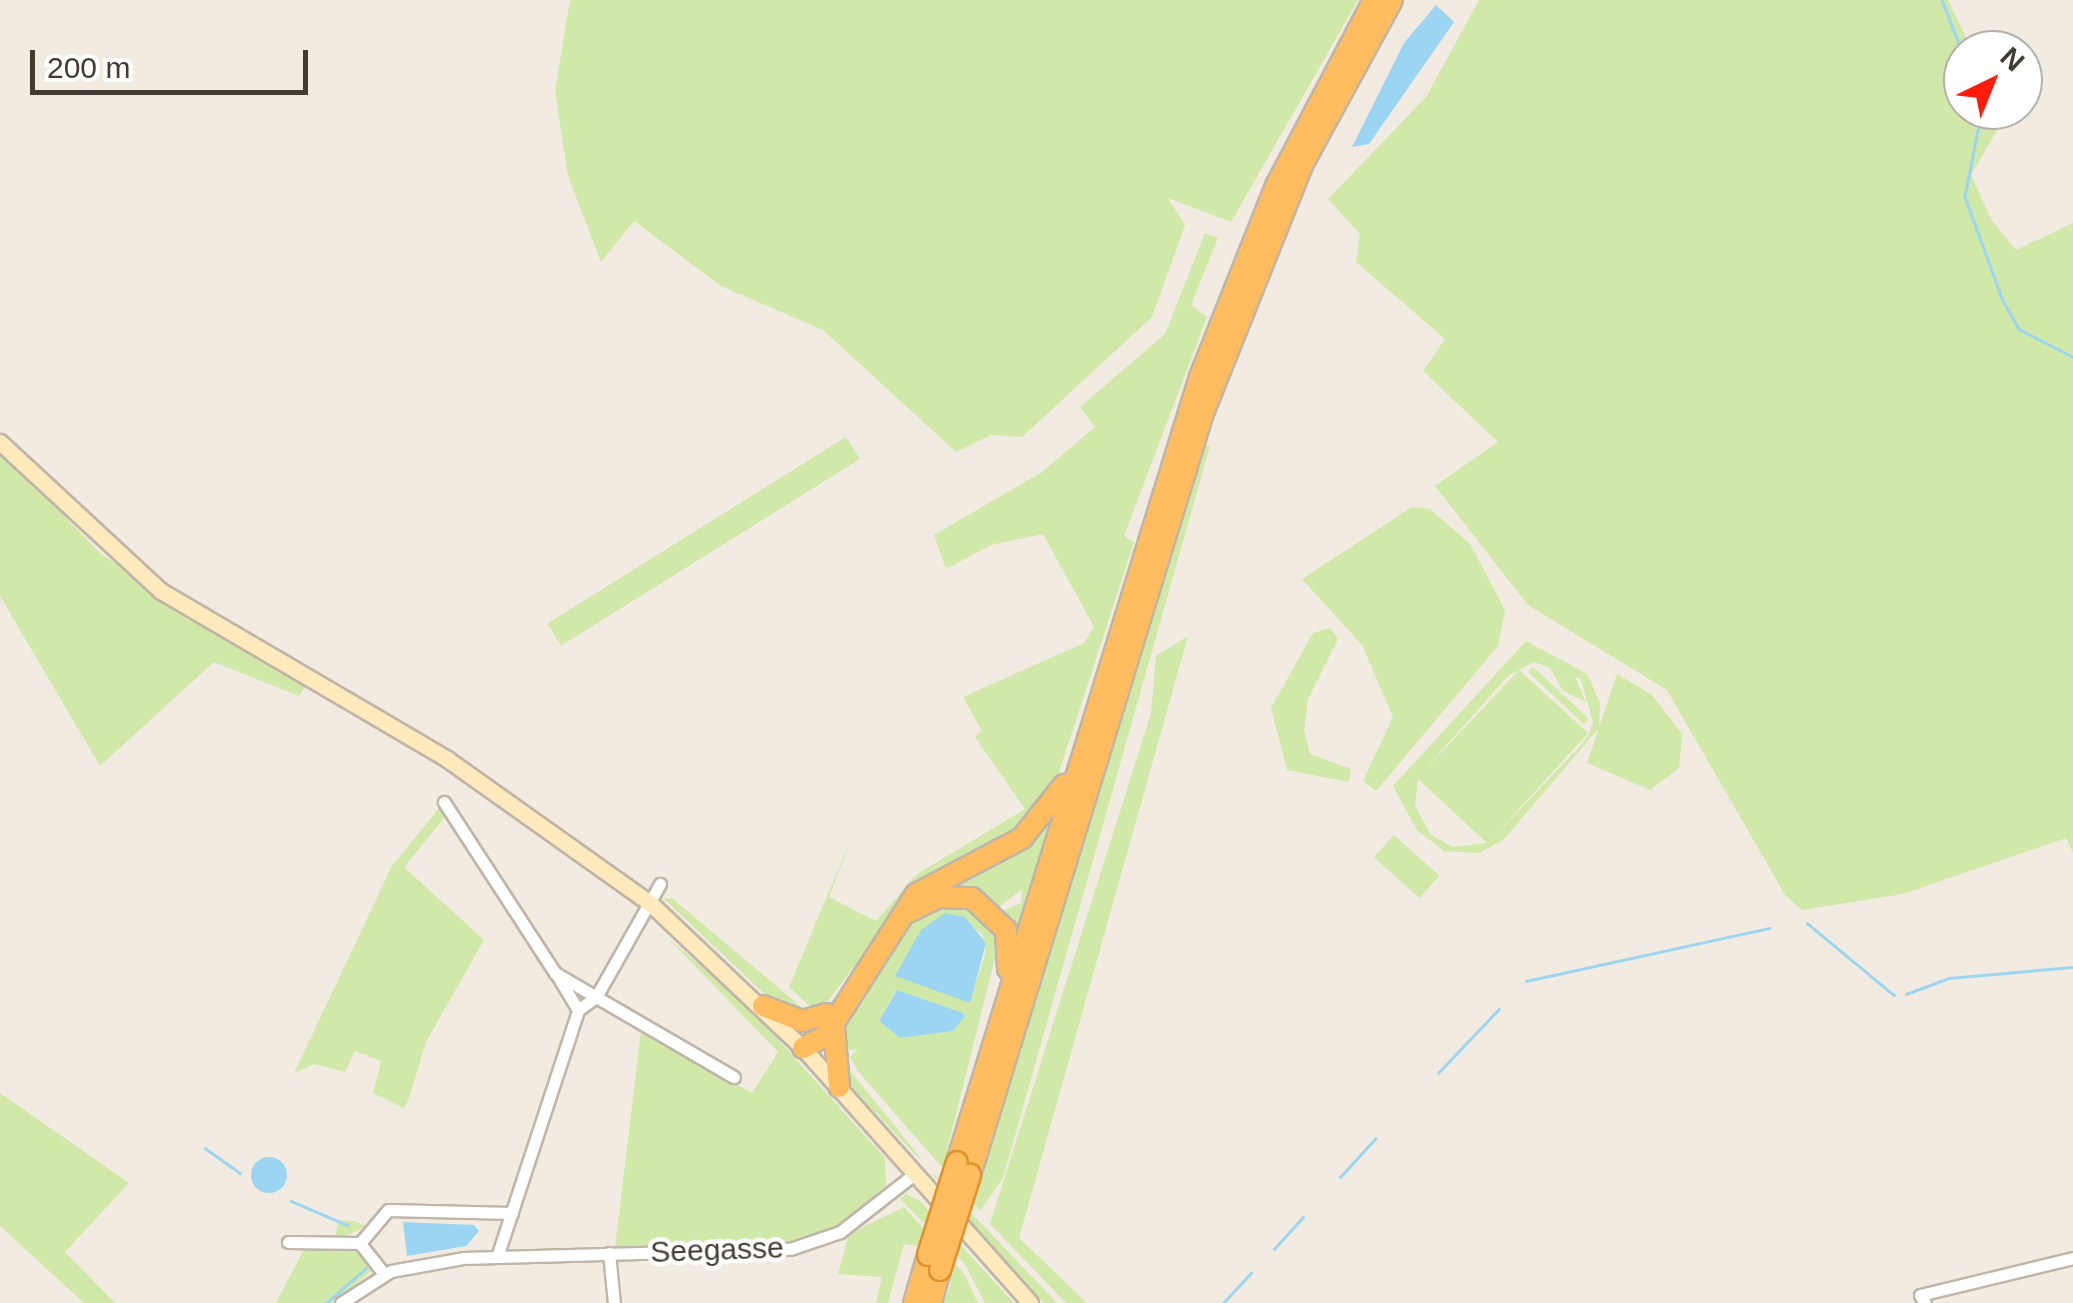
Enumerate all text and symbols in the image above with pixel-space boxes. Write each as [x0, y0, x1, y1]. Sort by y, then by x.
scale bar [35, 30, 312, 92]
north arrow [1943, 30, 2043, 130]
text: N [1994, 41, 2030, 77]
text: 200 m [47, 51, 130, 84]
street label: Seegasse [650, 1230, 784, 1270]

